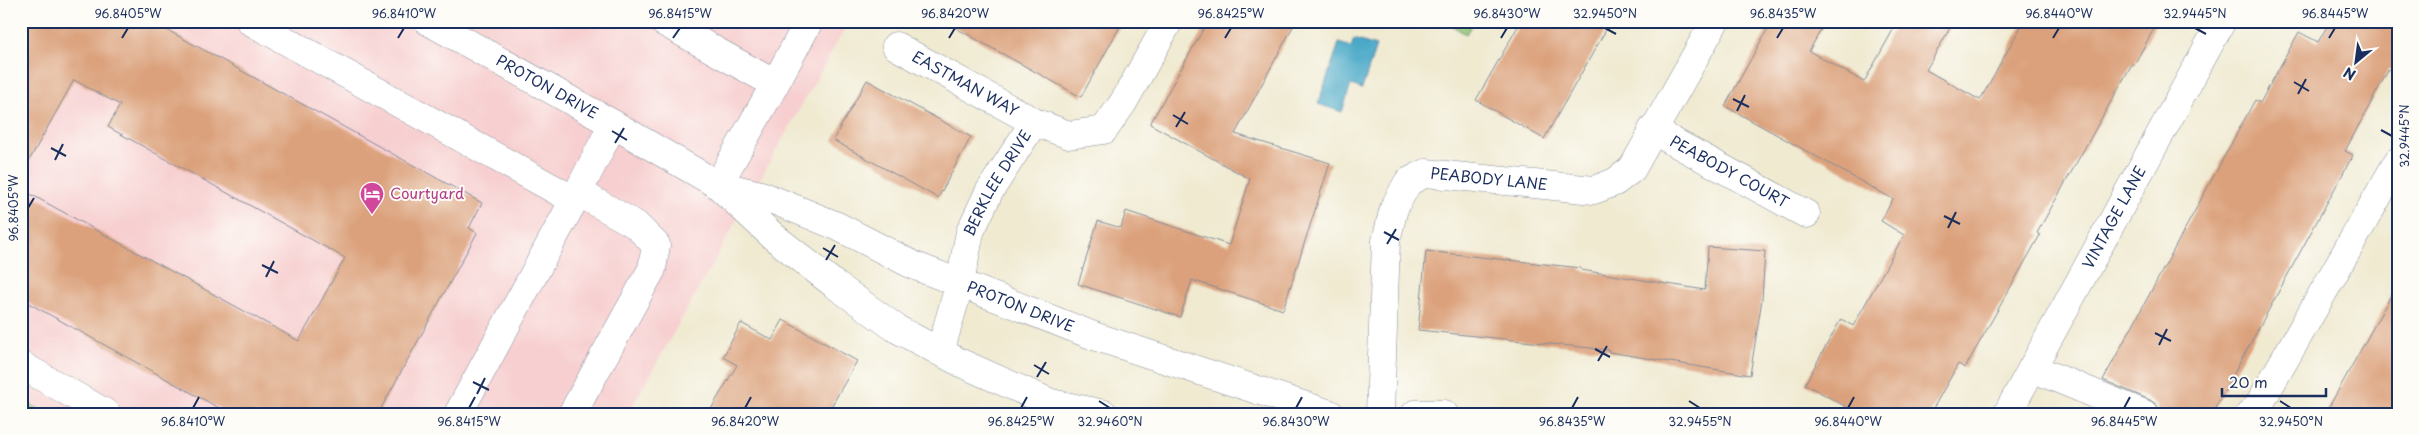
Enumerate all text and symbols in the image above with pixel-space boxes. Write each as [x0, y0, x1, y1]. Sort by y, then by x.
text: 96.8405°W [94, 4, 162, 22]
text: 96.8410°W [372, 4, 437, 22]
text: 96.8415°W [648, 4, 713, 22]
text: 96.8420°W [921, 4, 990, 22]
text: 96.8425°W [1198, 4, 1265, 22]
text: 96.8430°W [1473, 4, 1541, 22]
text: 32.9450°N [1573, 4, 1637, 22]
text: 96.8435°W [1750, 4, 1817, 22]
text: 96.8440°W [2025, 4, 2094, 22]
text: 32.9445°N [2163, 4, 2227, 22]
text: 96.8445°W [2302, 4, 2369, 22]
north arrow [2332, 38, 2382, 88]
street label: EASTMAN WAY [908, 44, 1024, 122]
street label: PROTON DRIVE [492, 48, 603, 124]
text: N [2340, 62, 2359, 86]
text: 32.9445°N [2395, 104, 2413, 168]
street label: BERKLEE DRIVE [957, 125, 1036, 239]
street label: PEABODY COURT [1666, 129, 1794, 213]
street label: PEABODY LANE [1429, 161, 1549, 195]
street label: VINTAGE LANE [2076, 161, 2151, 272]
text: 96.8405°W [4, 174, 22, 242]
hotel icon: Courtyard [359, 181, 385, 215]
place label: Courtyard [390, 181, 464, 204]
street label: PROTON DRIVE [964, 274, 1078, 337]
scale bar [2222, 365, 2325, 397]
text: 20 m [2229, 370, 2268, 393]
text: 96.8410°W [161, 412, 226, 430]
text: 96.8415°W [437, 412, 502, 430]
text: 96.8420°W [711, 412, 780, 430]
text: 96.8425°W [988, 412, 1055, 430]
text: 32.9460°N [1077, 412, 1143, 430]
text: 96.8430°W [1262, 412, 1330, 430]
text: 96.8435°W [1539, 412, 1606, 430]
text: 32.9455°N [1668, 412, 1732, 430]
text: 96.8440°W [1814, 412, 1883, 430]
text: 96.8445°W [2091, 412, 2158, 430]
text: 32.9450°N [2259, 412, 2323, 430]

